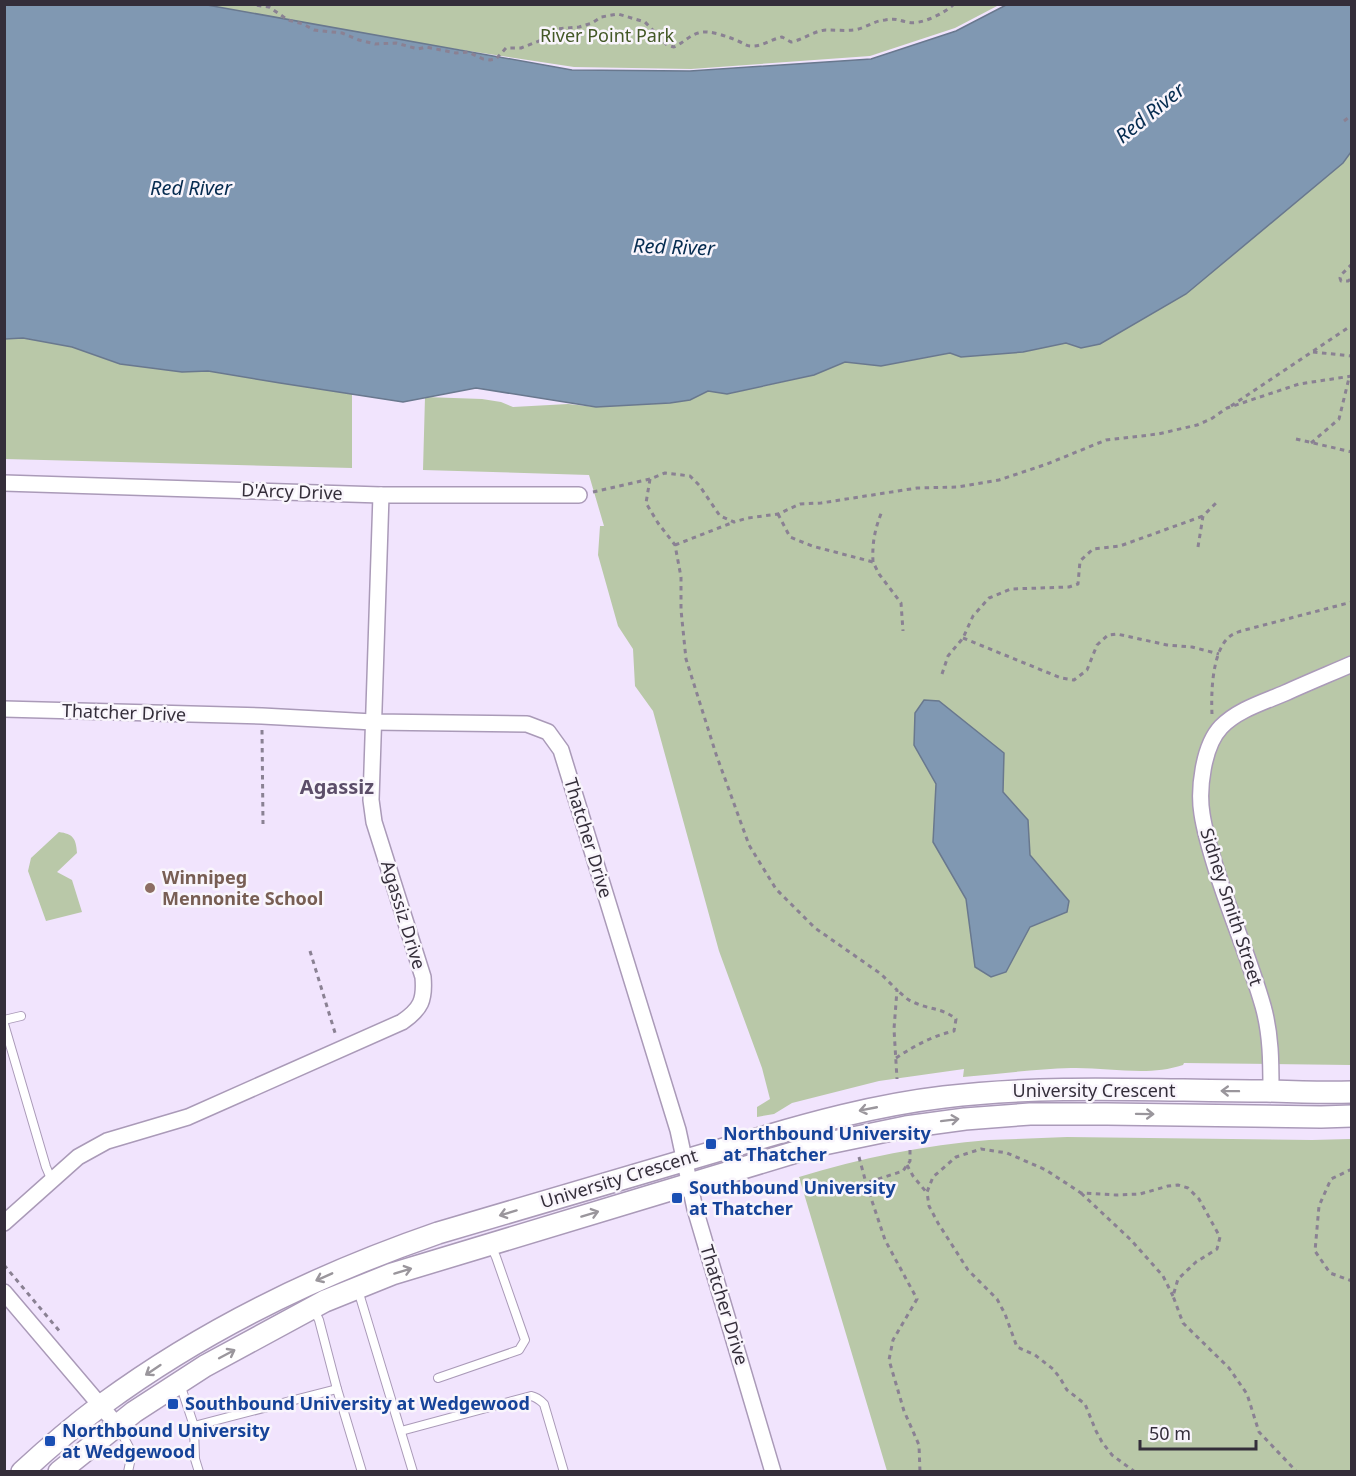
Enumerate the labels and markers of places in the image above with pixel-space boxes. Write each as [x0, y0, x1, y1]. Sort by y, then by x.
place label: Winnipeg Mennonite School [162, 865, 323, 910]
marker: Winnipeg Mennonite School [143, 881, 157, 895]
place label: Northbound University at Thatcher [723, 1121, 932, 1166]
marker: Northbound University at Thatcher [704, 1137, 718, 1151]
place label: Southbound University at Thatcher [689, 1175, 896, 1220]
marker: Southbound University at Thatcher [670, 1191, 684, 1205]
place label: Southbound University at Wedgewood [185, 1391, 530, 1415]
marker: Southbound University at Wedgewood [166, 1397, 180, 1411]
place label: Northbound University at Wedgewood [62, 1418, 271, 1463]
marker: Northbound University at Wedgewood [43, 1434, 57, 1448]

